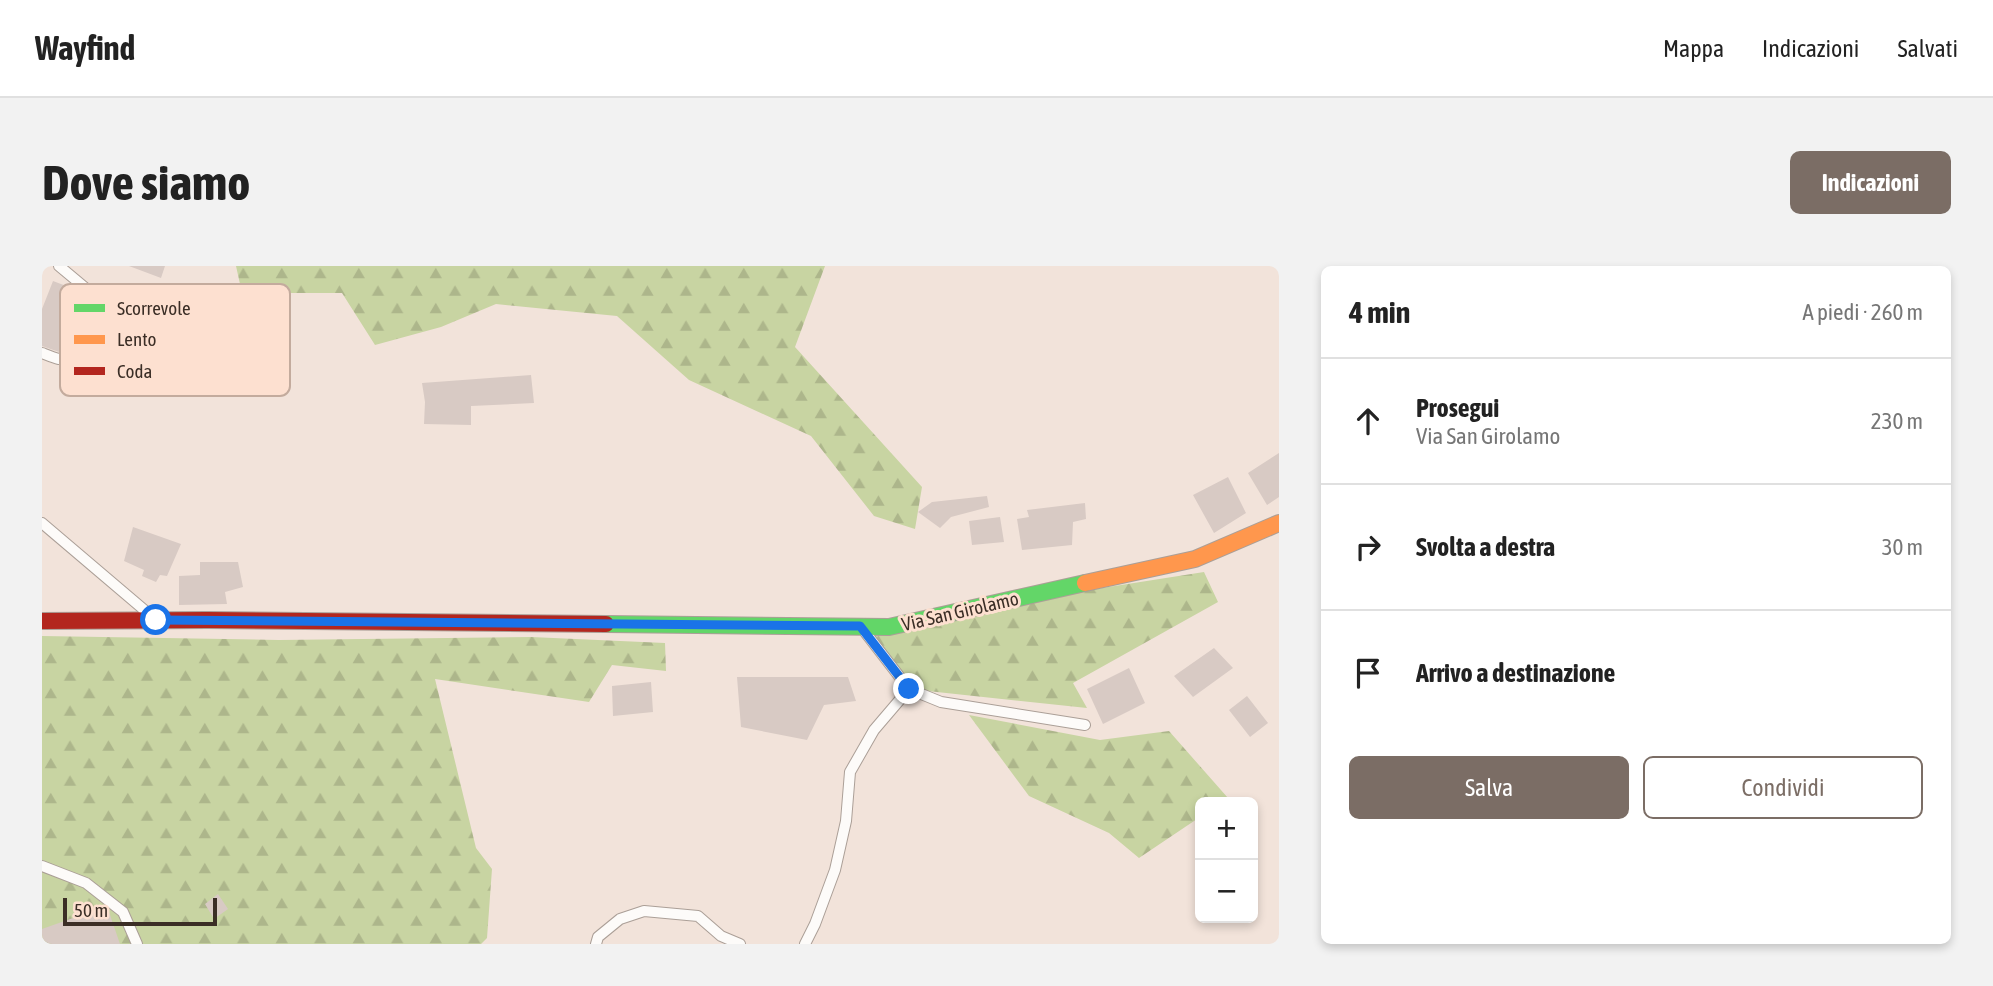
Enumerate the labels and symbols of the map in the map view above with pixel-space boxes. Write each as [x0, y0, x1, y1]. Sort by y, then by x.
legend [60, 284, 290, 396]
text: Scorrevole [117, 297, 191, 319]
text: Lento [117, 328, 156, 350]
text: Coda [117, 360, 152, 382]
street label: Via San Girolamo [899, 587, 1021, 635]
route start [140, 604, 171, 635]
route end [893, 673, 924, 704]
scale bar [63, 895, 217, 927]

